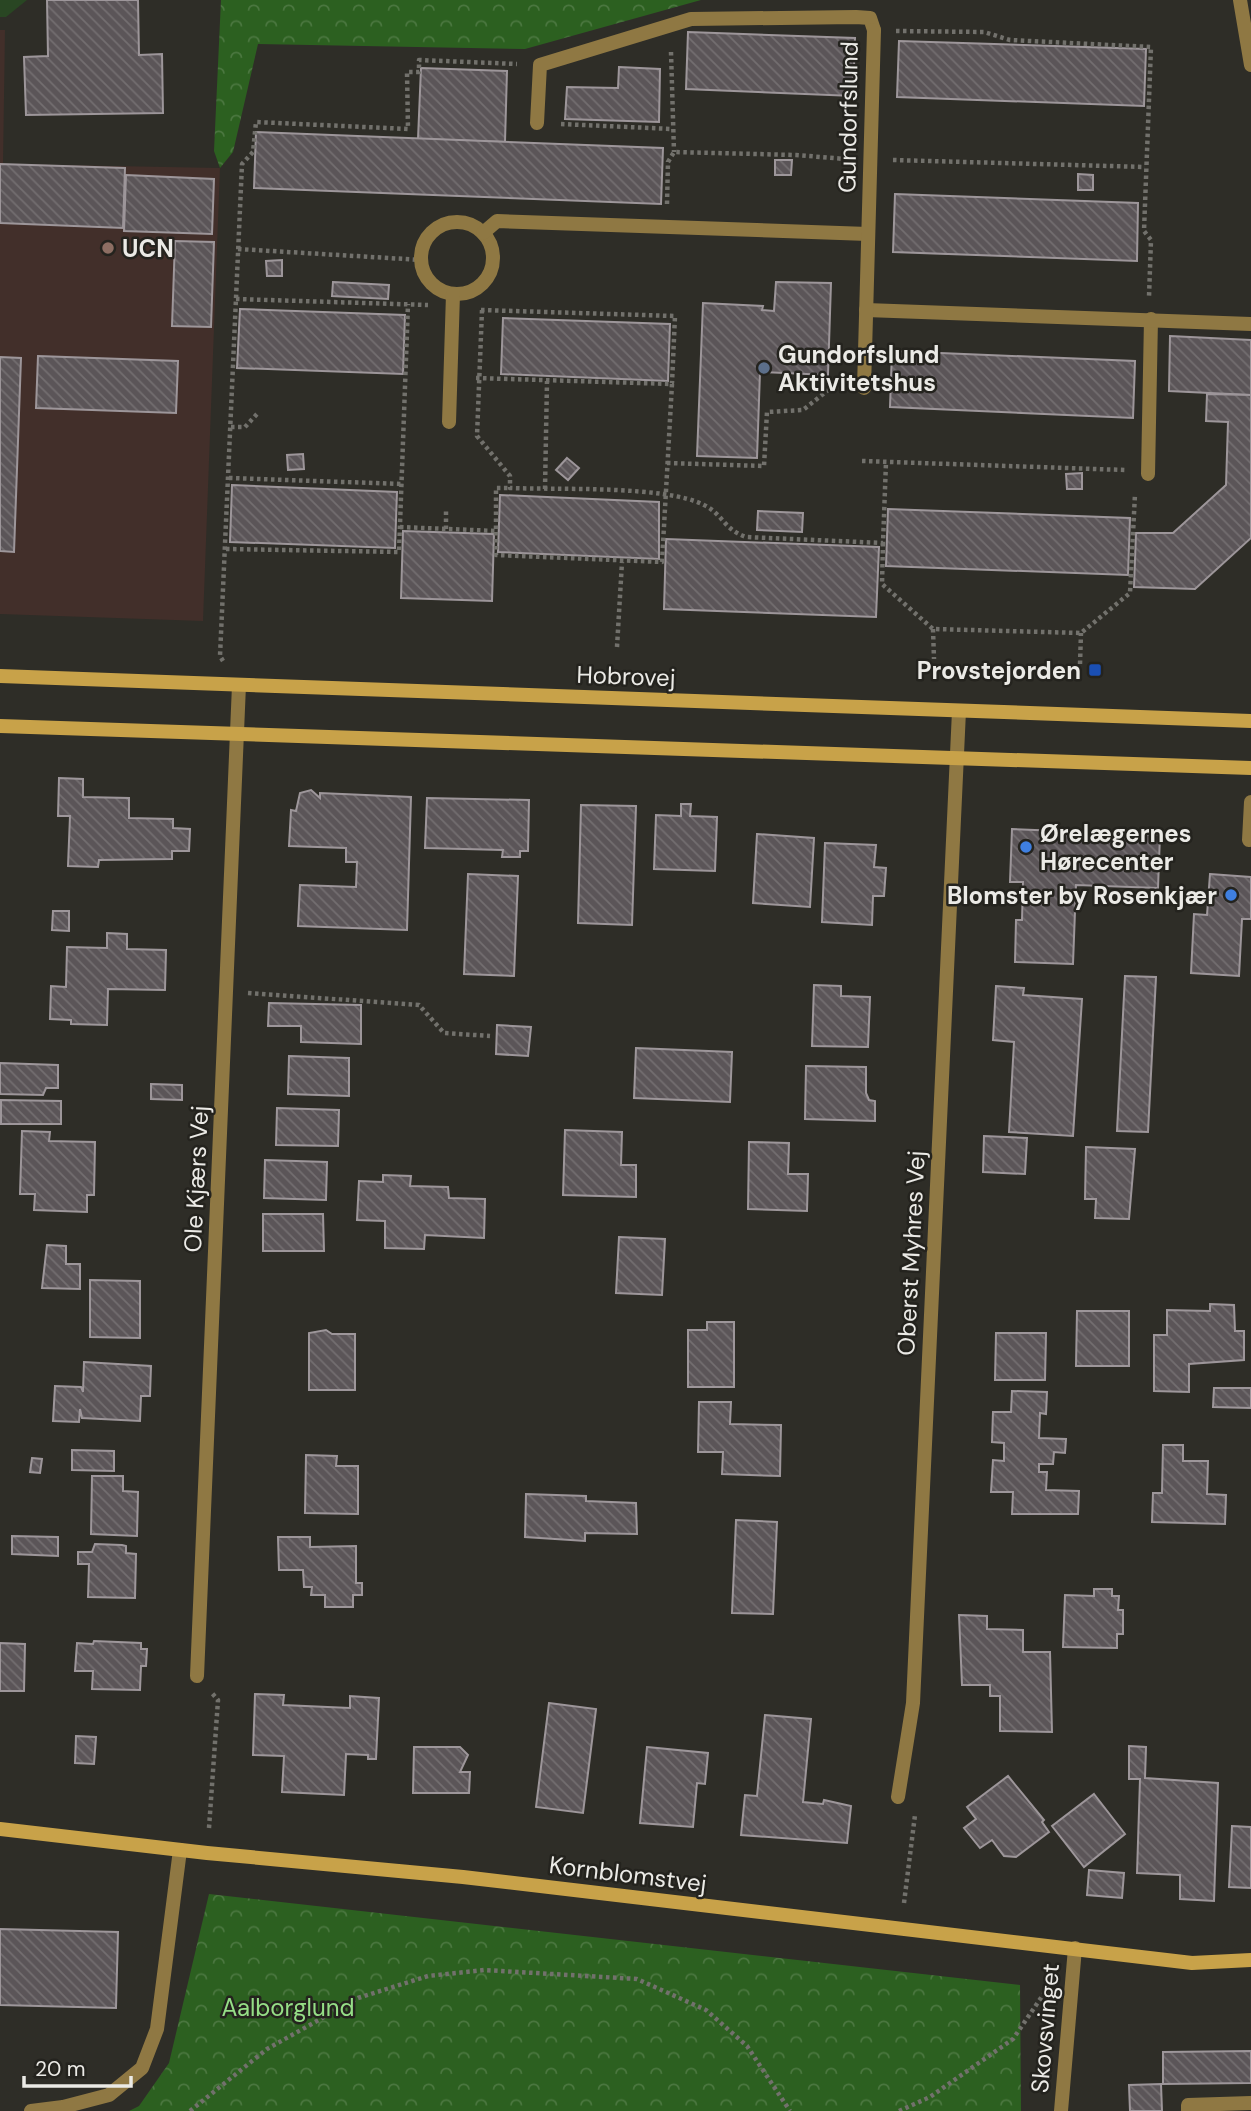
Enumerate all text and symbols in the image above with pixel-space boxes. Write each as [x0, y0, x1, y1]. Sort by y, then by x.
street label: Gundorfslund [831, 41, 865, 193]
place label: UCN [122, 233, 174, 264]
marker: UCN [100, 240, 116, 256]
place label: Gundorfslund Aktivitetshus [778, 339, 939, 398]
marker: Gundorfslund Aktivitetshus [756, 360, 772, 376]
place label: Provstejorden [917, 655, 1081, 686]
street label: Hobrovej [576, 659, 676, 693]
marker: Provstejorden [1087, 662, 1103, 678]
place label: Ørelægernes Hørecenter [1040, 818, 1192, 877]
marker: Ørelægernes Hørecenter [1018, 839, 1034, 855]
place label: Blomster by Rosenkjær [947, 880, 1217, 911]
marker: Blomster by Rosenkjær [1223, 887, 1239, 903]
street label: Ole Kjærs Vej [177, 1105, 215, 1253]
street label: Oberst Myhres Vej [890, 1150, 932, 1356]
street label: Kornblomstvej [547, 1849, 709, 1899]
street label: Skovsvinget [1024, 1962, 1066, 2094]
park label: Aalborglund [221, 1992, 355, 2023]
scale bar [24, 2044, 131, 2088]
text: 20 m [35, 2055, 86, 2083]

